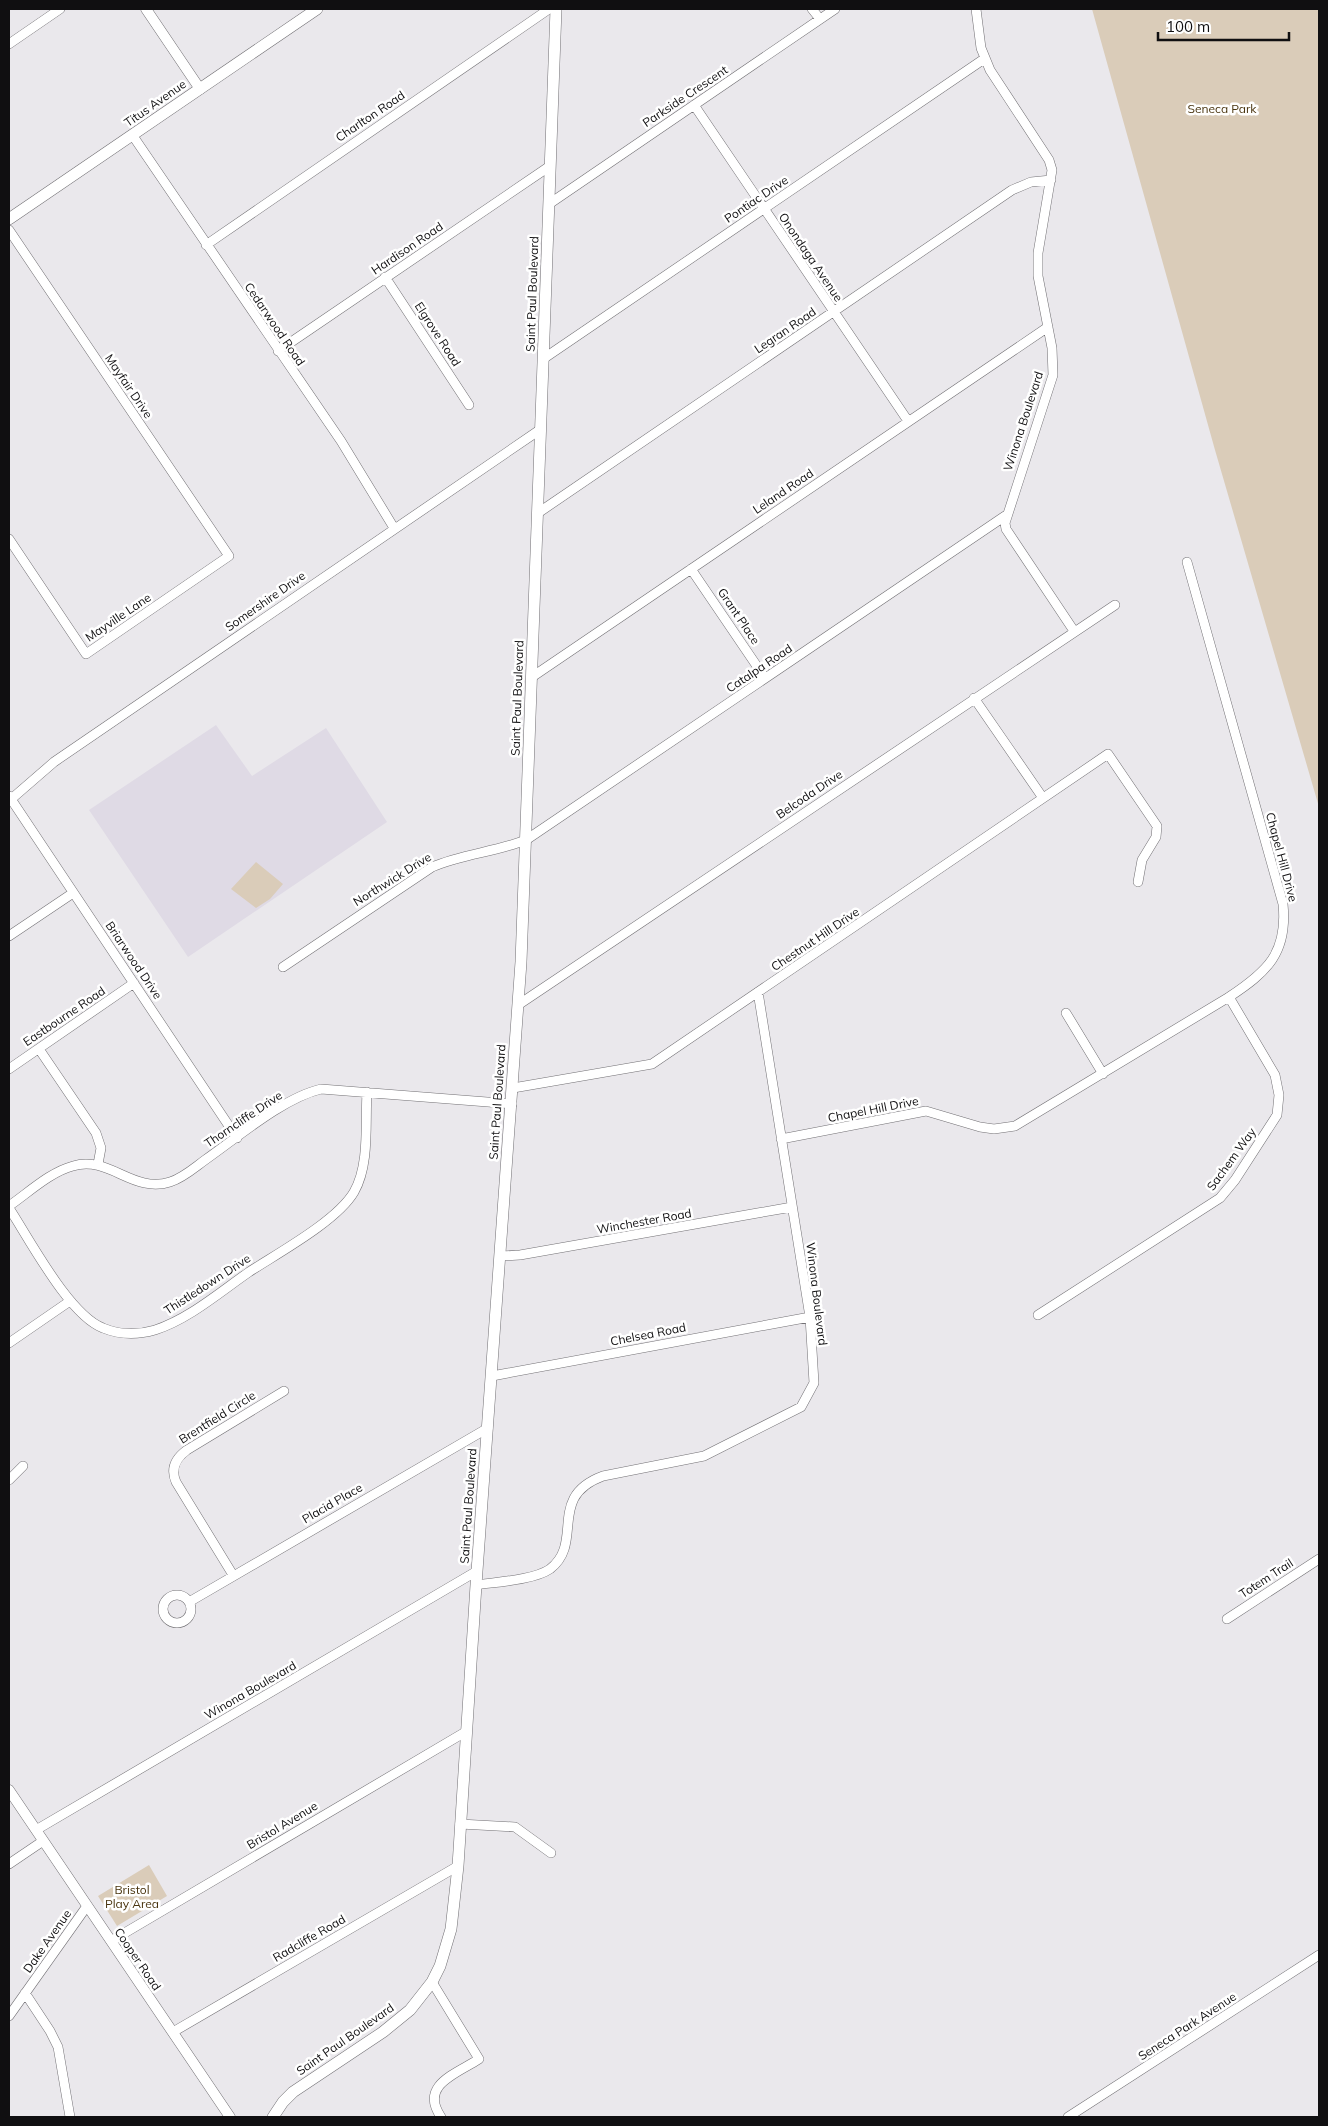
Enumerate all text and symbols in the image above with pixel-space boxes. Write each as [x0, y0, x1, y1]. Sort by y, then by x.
scale bar [1158, 10, 1289, 42]
text: 100 m [1166, 17, 1210, 36]
street label: Parkside Crescent [640, 62, 730, 130]
street label: Titus Avenue [121, 76, 189, 130]
street label: Charlton Road [333, 87, 407, 145]
park label: Seneca Park [1187, 101, 1257, 116]
street label: Pontiac Drive [721, 172, 791, 226]
street label: Onondaga Avenue [776, 210, 846, 304]
street label: Hardison Road [368, 219, 446, 277]
street label: Saint Paul Boulevard [522, 236, 542, 352]
street label: Cedarwood Road [242, 280, 308, 368]
street label: Elgrove Road [412, 299, 464, 369]
street label: Legran Road [751, 304, 819, 356]
street label: Mayfair Drive [102, 351, 156, 421]
street label: Winona Boulevard [1000, 369, 1046, 473]
street label: Leland Road [750, 465, 816, 517]
street label: Somershire Drive [222, 568, 308, 634]
street label: Grant Place [715, 585, 763, 647]
street label: Mayville Lane [82, 590, 154, 644]
street label: Saint Paul Boulevard [507, 640, 527, 756]
street label: Catalpa Road [723, 640, 795, 696]
street label: Belcoda Drive [773, 766, 845, 822]
street label: Chapel Hill Drive [1263, 811, 1301, 903]
street label: Northwick Drive [350, 849, 434, 909]
street label: Chestnut Hill Drive [768, 904, 862, 974]
street label: Briarwood Drive [102, 918, 166, 1002]
street label: Eastbourne Road [20, 983, 108, 1049]
street label: Saint Paul Boulevard [485, 1044, 509, 1160]
street label: Thorncliffe Drive [201, 1087, 285, 1151]
street label: Chapel Hill Drive [826, 1093, 920, 1125]
street label: Sachem Way [1203, 1124, 1259, 1193]
street label: Winchester Road [595, 1205, 693, 1237]
street label: Winona Boulevard [803, 1242, 831, 1346]
street label: Thistledown Drive [161, 1250, 253, 1318]
street label: Chelsea Road [609, 1319, 687, 1349]
street label: Brentfield Circle [176, 1387, 258, 1447]
street label: Saint Paul Boulevard [456, 1448, 480, 1564]
street label: Placid Place [299, 1480, 365, 1526]
street label: Totem Trail [1236, 1555, 1296, 1601]
street label: Winona Boulevard [201, 1658, 299, 1722]
street label: Bristol Avenue [244, 1798, 320, 1852]
park label: Bristol Play Area [105, 1882, 159, 1911]
street label: Dake Avenue [20, 1907, 74, 1975]
street label: Radcliffe Road [270, 1911, 348, 1965]
street label: Cooper Road [112, 1925, 164, 1993]
street label: Seneca Park Avenue [1135, 1989, 1239, 2063]
street label: Saint Paul Boulevard [293, 2000, 397, 2078]

